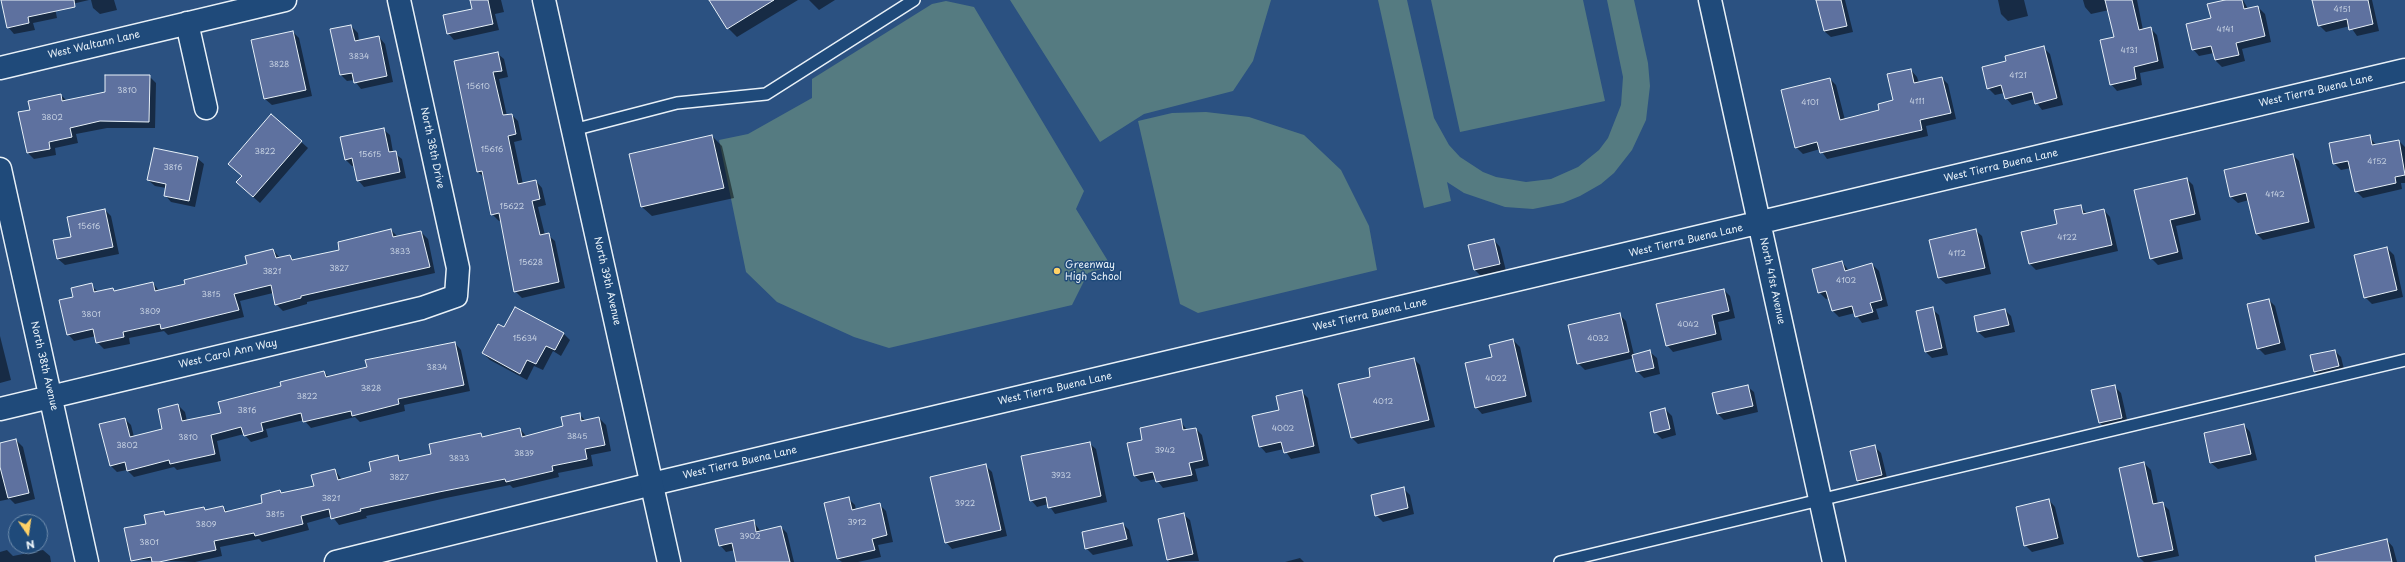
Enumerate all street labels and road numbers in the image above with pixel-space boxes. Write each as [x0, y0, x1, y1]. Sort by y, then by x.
street label: West Waltann Lane [47, 29, 141, 61]
street label: West Tierra Buena Lane [2258, 72, 2374, 110]
street label: North 38th Drive [418, 106, 446, 190]
street label: West Tierra Buena Lane [1943, 147, 2059, 185]
street label: West Tierra Buena Lane [1628, 222, 1744, 260]
street label: North 39th Avenue [591, 235, 623, 327]
street label: North 41st Avenue [1757, 236, 1787, 326]
street label: West Tierra Buena Lane [1312, 296, 1428, 334]
street label: North 38th Avenue [28, 320, 60, 412]
street label: West Carol Ann Way [178, 337, 278, 371]
street label: West Tierra Buena Lane [997, 370, 1113, 408]
street label: West Tierra Buena Lane [682, 444, 798, 482]

